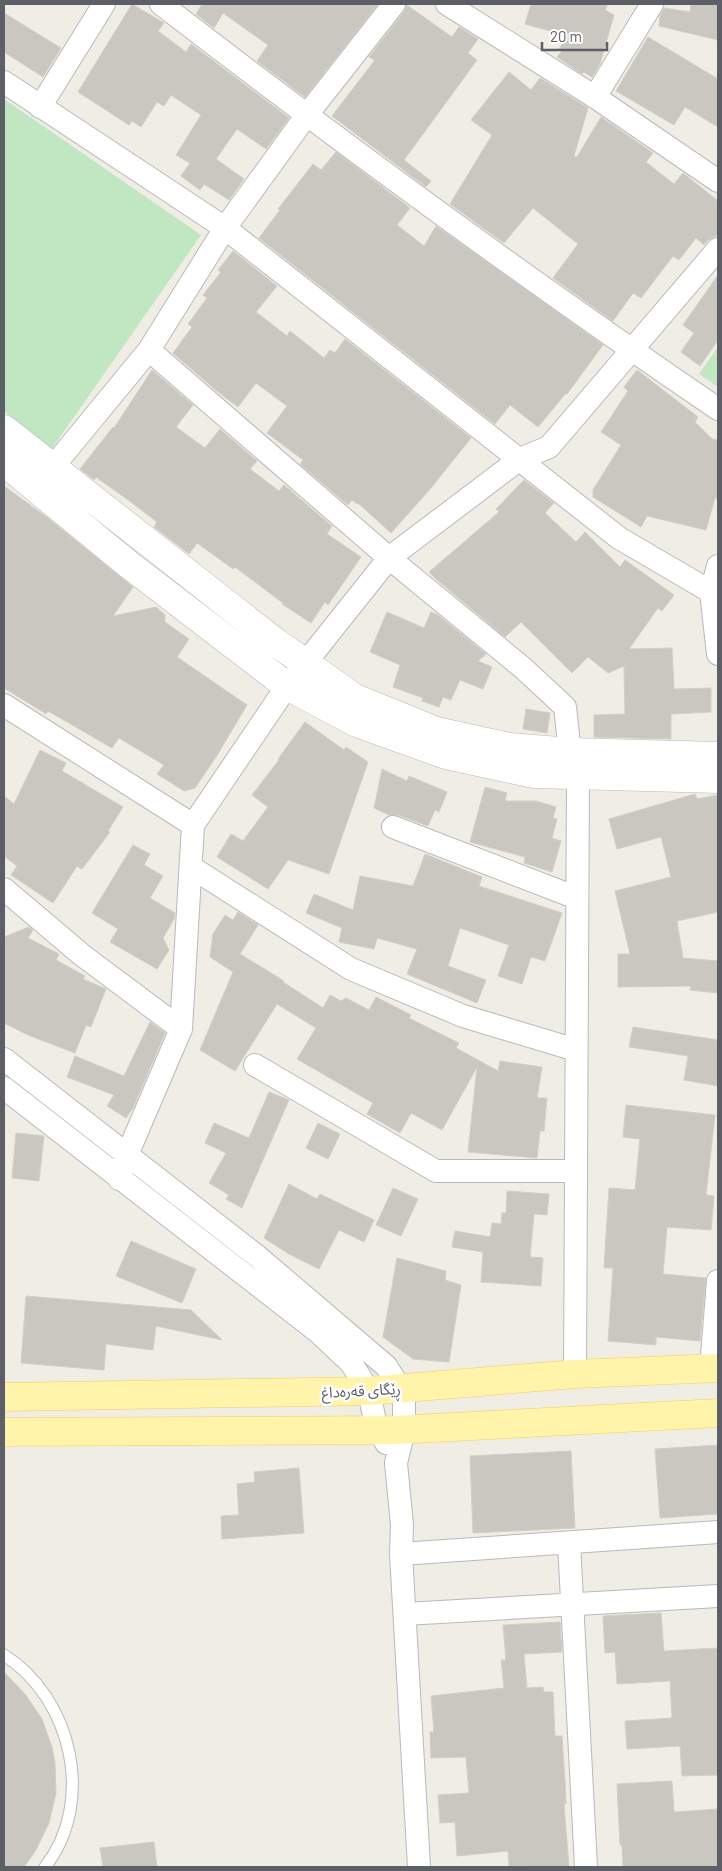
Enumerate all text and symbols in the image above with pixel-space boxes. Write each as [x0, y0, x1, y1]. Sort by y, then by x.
scale bar [542, 20, 607, 52]
text: 20 m [550, 27, 582, 45]
street label: ڕێگای قەرەداغ [321, 1379, 401, 1405]

